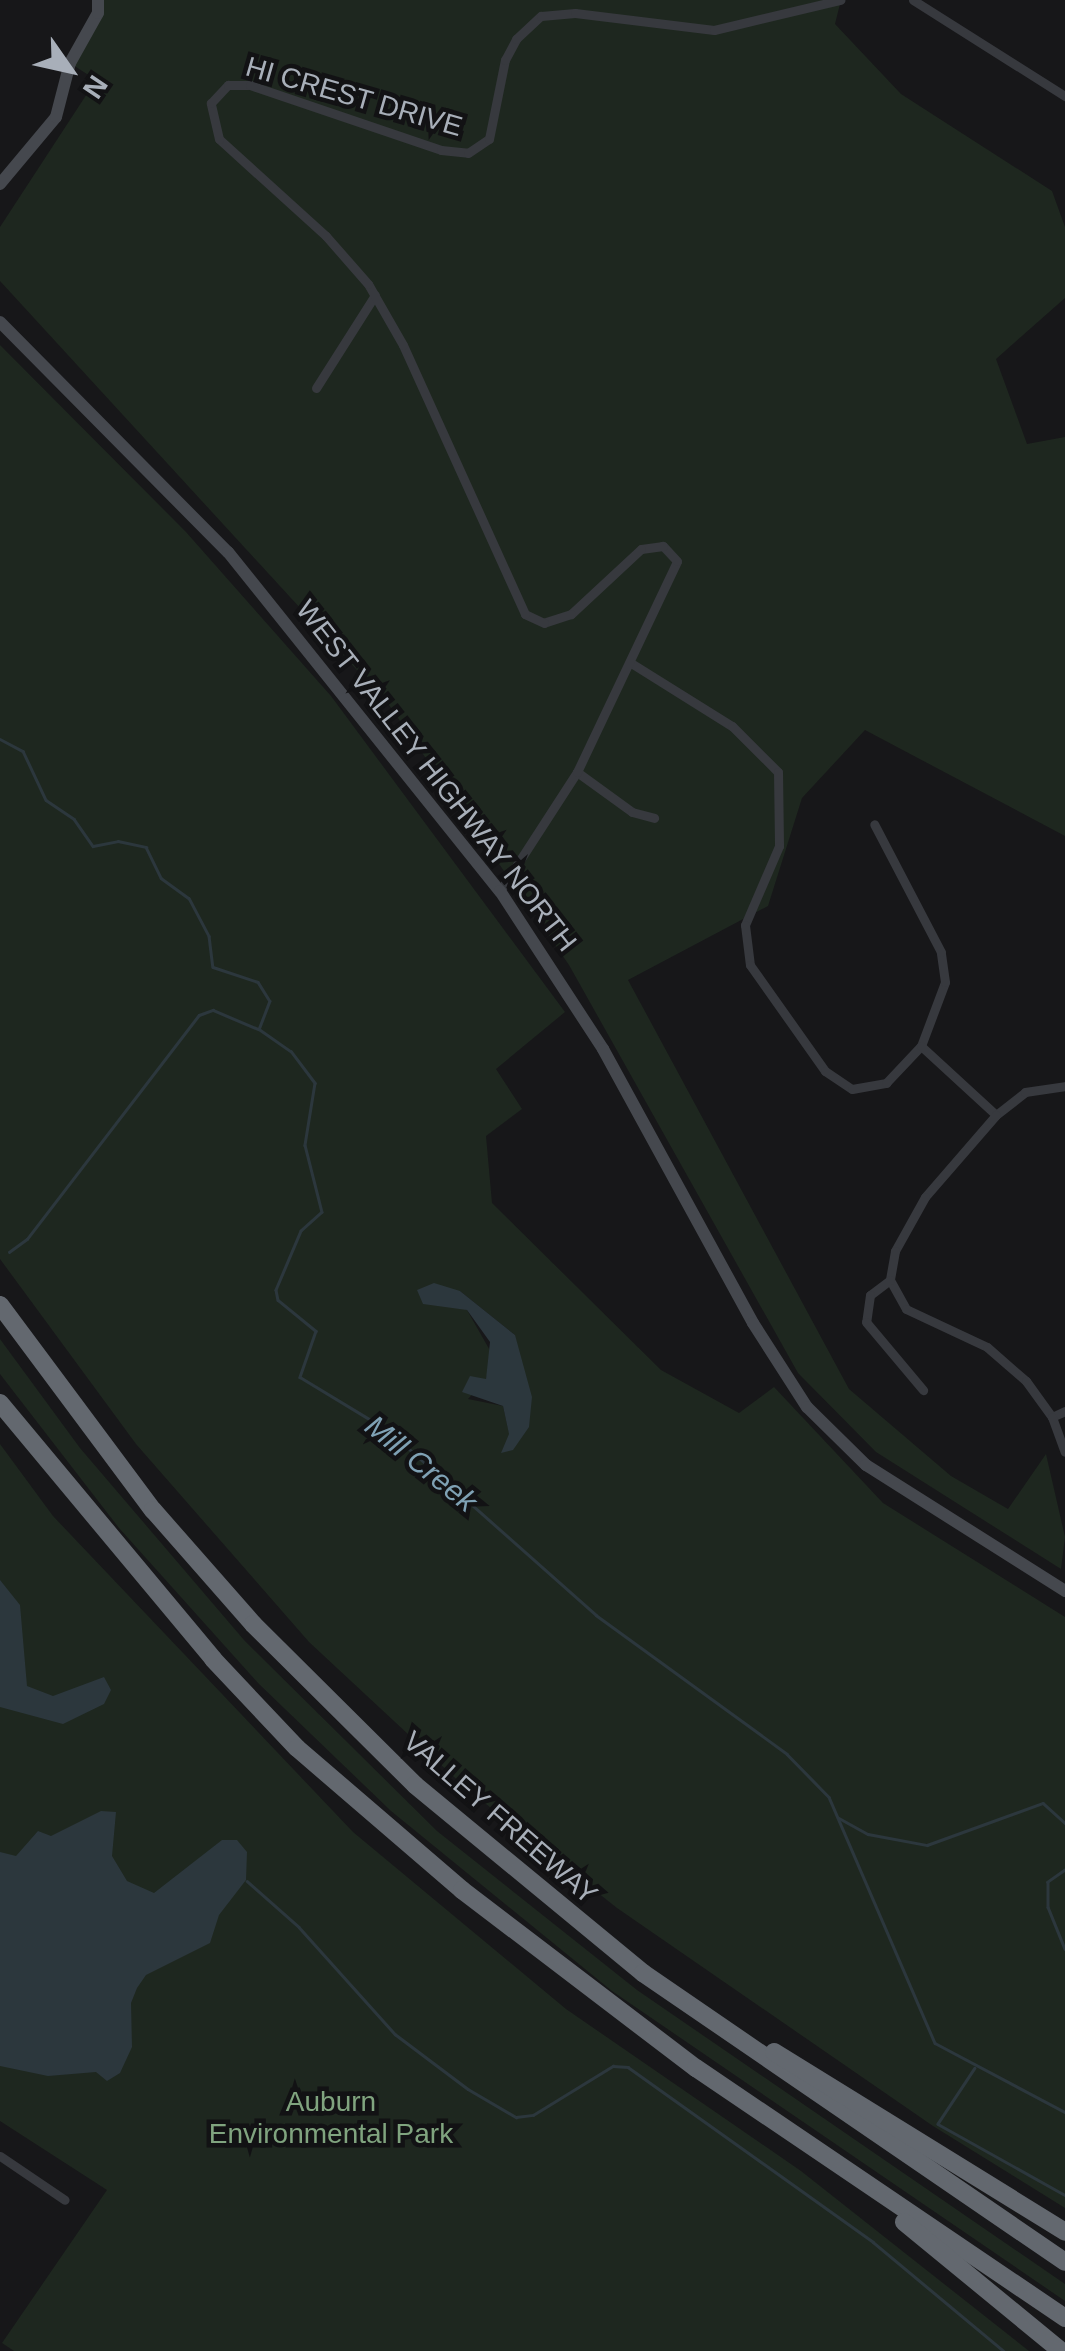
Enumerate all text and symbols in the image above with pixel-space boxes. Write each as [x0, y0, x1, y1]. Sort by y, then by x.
north arrow [20, 20, 120, 120]
street label: HI CREST DRIVE [242, 50, 466, 144]
text: N [77, 70, 114, 104]
street label: WEST VALLEY HIGHWAY NORTH [288, 593, 584, 959]
water label: Mill Creek [358, 1408, 484, 1520]
street label: VALLEY FREEWAY [396, 1724, 604, 1912]
park label: Auburn Environmental Park [209, 2085, 453, 2151]

